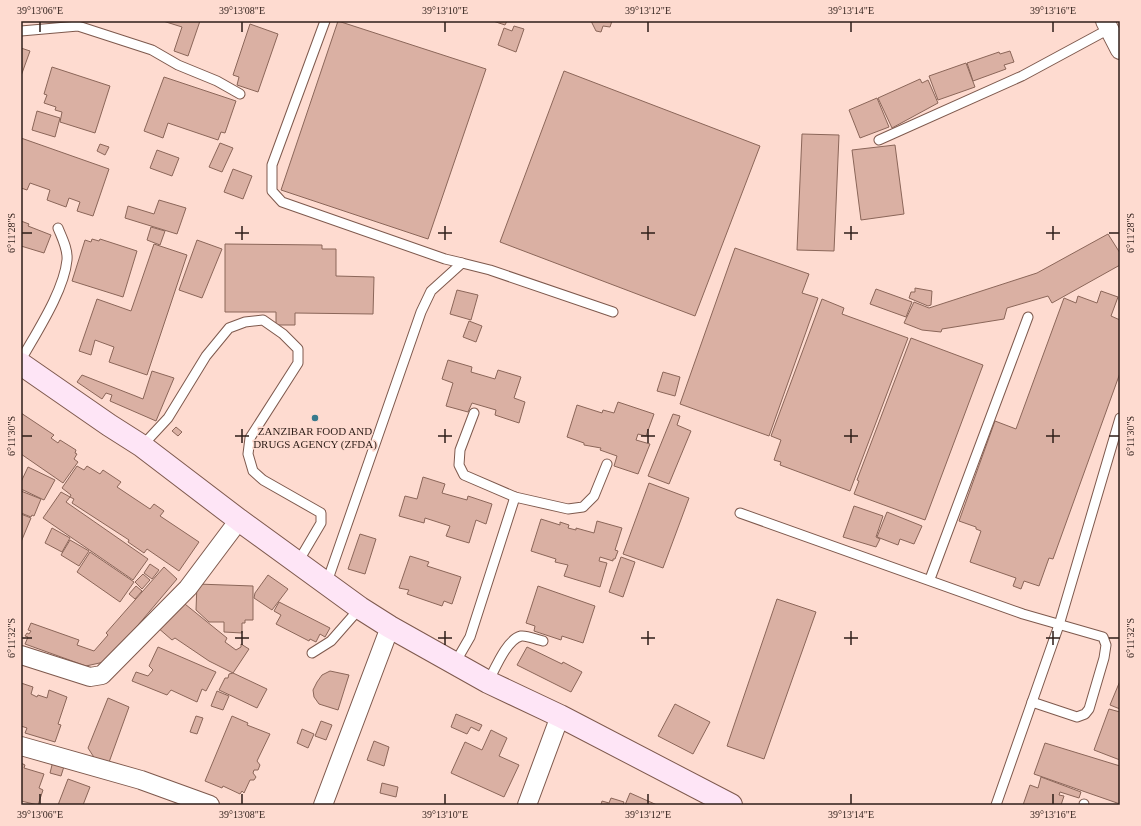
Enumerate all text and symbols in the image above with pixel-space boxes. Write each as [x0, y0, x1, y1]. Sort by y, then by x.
text: 39°13'06"E [17, 5, 63, 16]
text: 39°13'08"E [219, 5, 265, 16]
text: 39°13'10"E [422, 5, 468, 16]
text: 39°13'12"E [625, 5, 671, 16]
text: 39°13'14"E [828, 5, 874, 16]
text: 39°13'16"E [1030, 5, 1076, 16]
text: 6°11'28"S [6, 213, 17, 253]
text: 6°11'28"S [1125, 213, 1136, 253]
marker: ZANZIBAR FOOD AND DRUGS AGENCY (ZFDA) [310, 413, 320, 423]
text: 6°11'30"S [6, 416, 17, 456]
text: 6°11'30"S [1125, 416, 1136, 456]
place label: ZANZIBAR FOOD AND DRUGS AGENCY (ZFDA) [253, 425, 377, 451]
text: 6°11'32"S [6, 618, 17, 658]
text: 6°11'32"S [1125, 618, 1136, 658]
text: 39°13'06"E [17, 809, 63, 820]
text: 39°13'08"E [219, 809, 265, 820]
text: 39°13'10"E [422, 809, 468, 820]
text: 39°13'12"E [625, 809, 671, 820]
text: 39°13'14"E [828, 809, 874, 820]
text: 39°13'16"E [1030, 809, 1076, 820]

